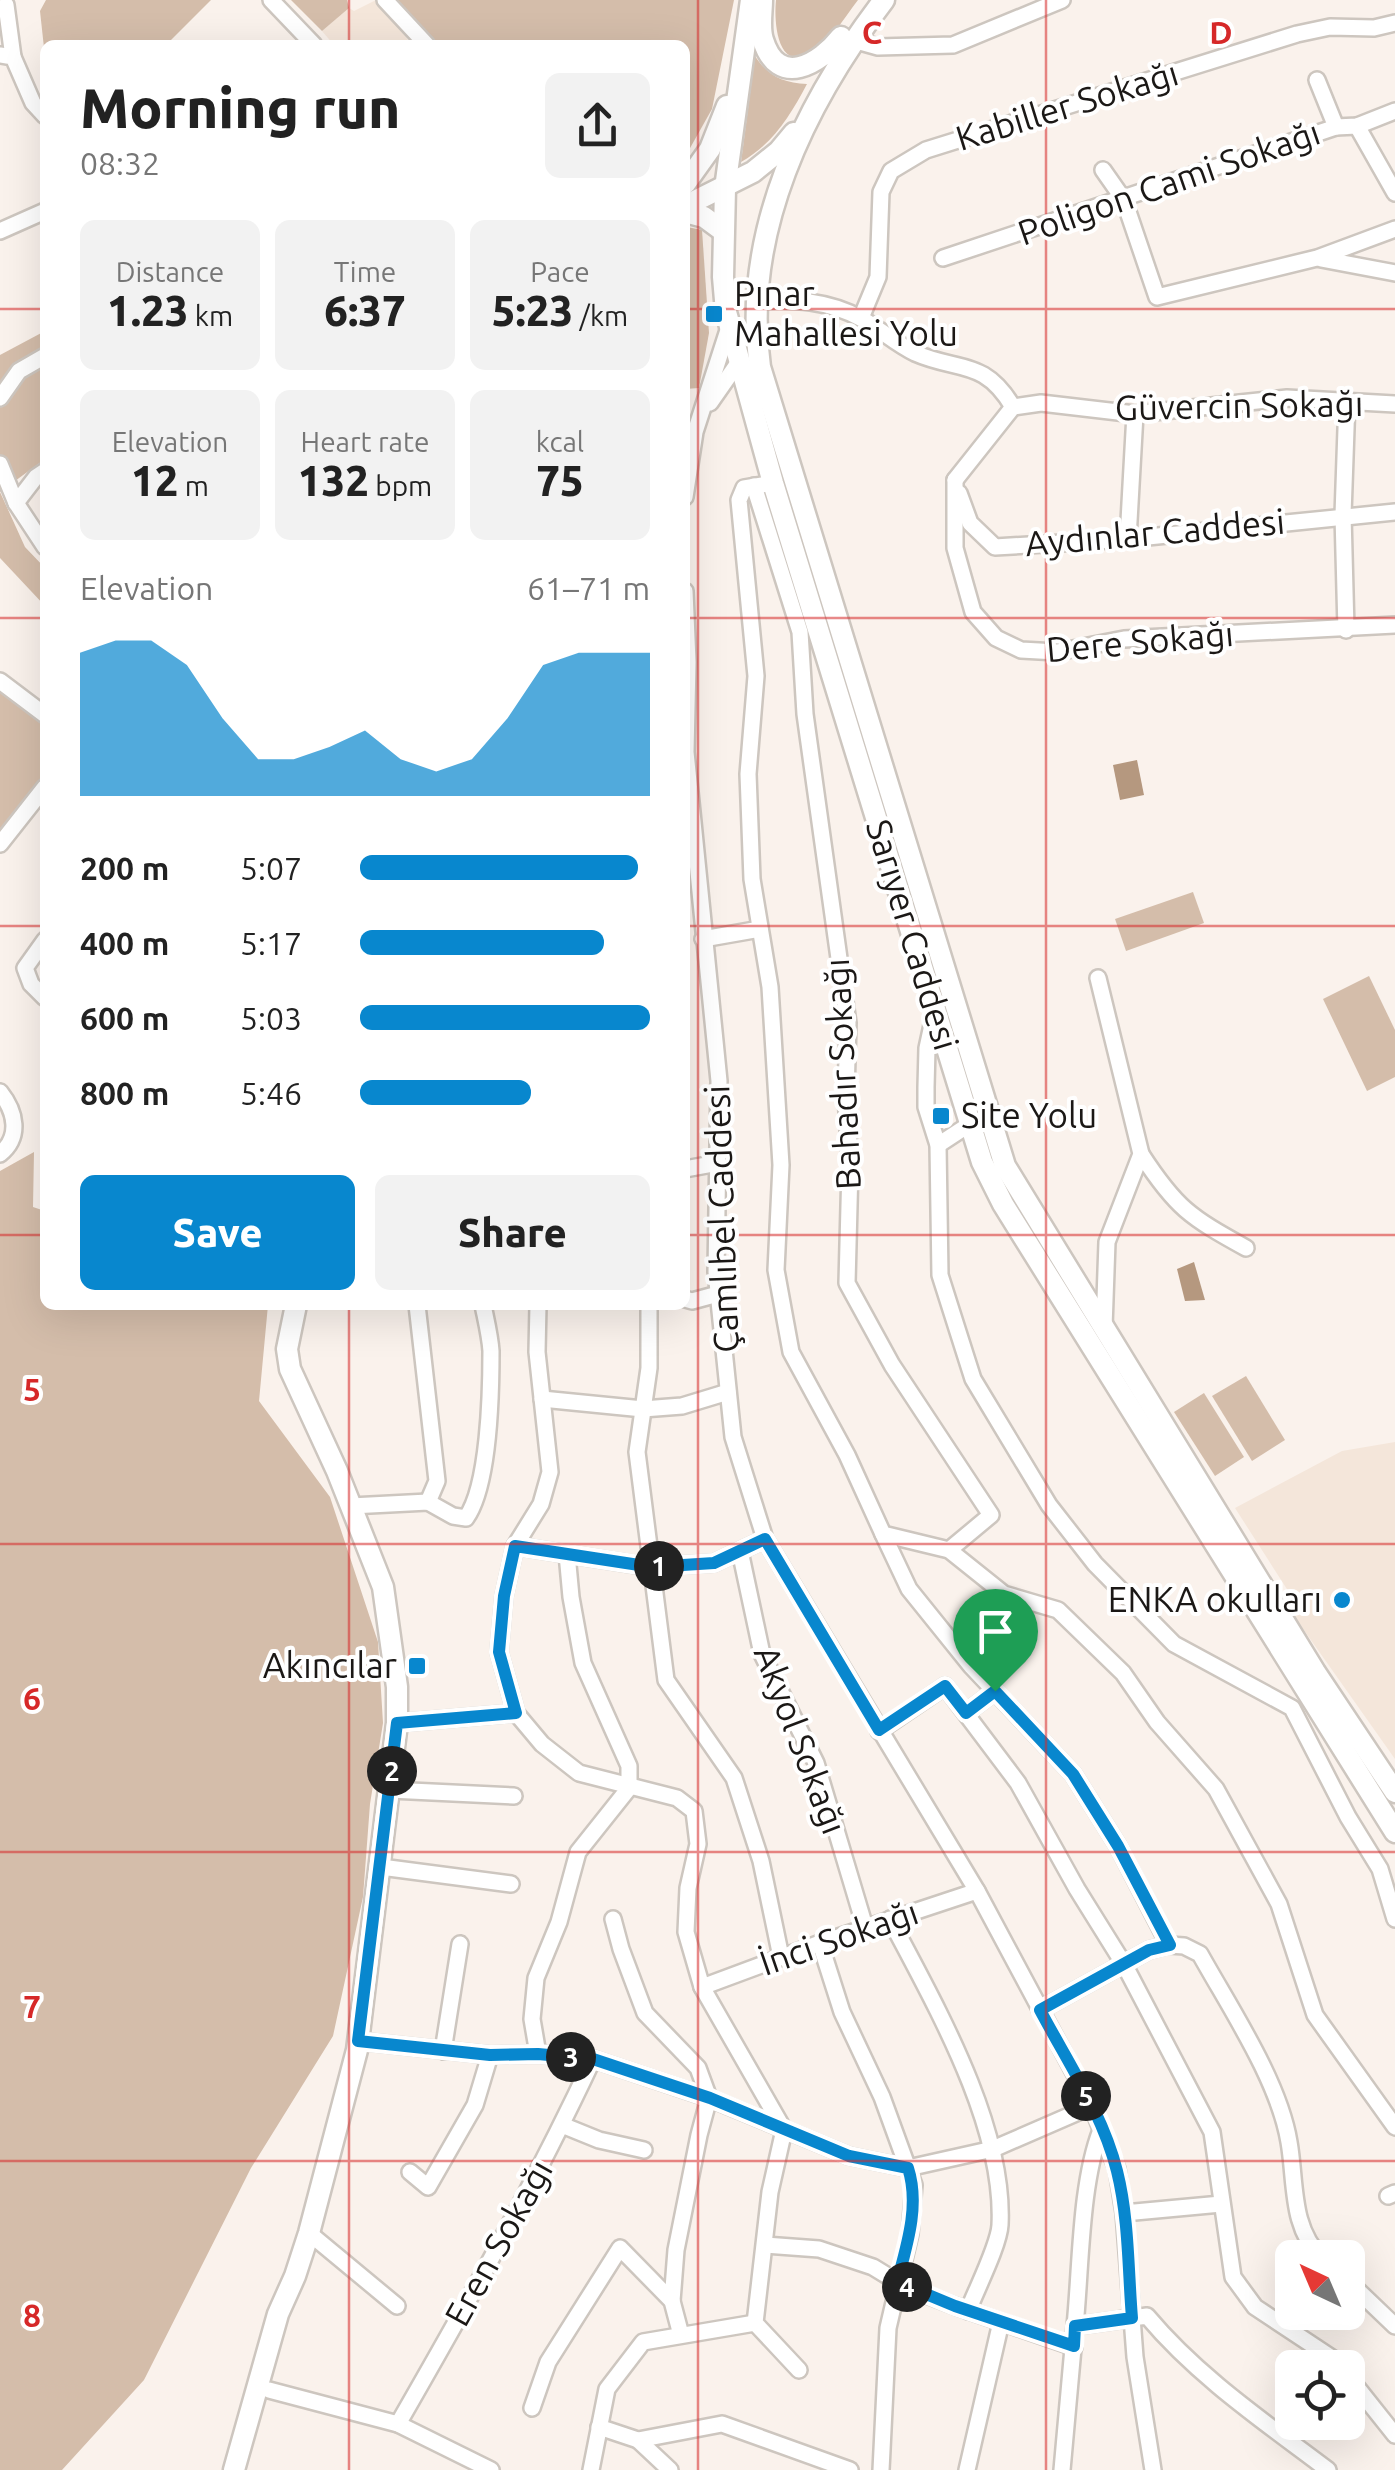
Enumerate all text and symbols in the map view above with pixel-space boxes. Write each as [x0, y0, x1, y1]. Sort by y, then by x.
text: C [862, 14, 882, 50]
text: D [1209, 14, 1233, 50]
street label: Kabiller Sokağı [951, 52, 1183, 158]
button: share [545, 73, 650, 178]
text: Morning run [80, 77, 401, 138]
street label: Poligon Cami Sokağı [1012, 112, 1325, 252]
text: 08:32 [80, 145, 160, 181]
text: Distance [116, 256, 224, 287]
text: Time [334, 256, 396, 287]
text: Pace [530, 256, 590, 287]
place label: Pınar Mahallesi Yolu [734, 273, 958, 353]
text: 1.23 [107, 287, 188, 334]
text: 6:37 [324, 287, 406, 334]
text: 5:23 [492, 287, 573, 334]
text: km [188, 300, 233, 331]
text: /km [573, 300, 628, 331]
marker: Pınar Mahallesi Yolu [703, 303, 725, 325]
street label: Güvercin Sokağı [1114, 383, 1364, 427]
text: Elevation [112, 426, 228, 457]
text: Heart rate [301, 426, 429, 457]
text: kcal [536, 426, 584, 457]
text: 12 [131, 457, 178, 504]
text: 132 [298, 457, 369, 504]
text: 75 [536, 457, 584, 504]
text: m [178, 470, 209, 501]
text: bpm [369, 470, 432, 501]
street label: Aydınlar Caddesi [1023, 501, 1286, 563]
text: Elevation [80, 570, 213, 606]
text: 61–71 m [527, 570, 650, 606]
street label: Dere Sokağı [1045, 613, 1235, 669]
street label: Sarıyer Caddesi [859, 815, 967, 1055]
text: 200 m [80, 850, 169, 886]
text: 5:07 [240, 850, 302, 886]
text: 400 m [80, 925, 169, 961]
text: 5:17 [240, 925, 302, 961]
street label: Bahadır Sokağı [816, 957, 868, 1191]
text: 600 m [80, 1000, 169, 1036]
text: 5:03 [240, 1000, 302, 1036]
text: 800 m [80, 1075, 169, 1111]
text: 5:46 [240, 1075, 302, 1111]
street label: Çamlıbel Caddesi [696, 1085, 746, 1354]
place label: Site Yolu [961, 1095, 1097, 1135]
marker: Site Yolu [930, 1105, 952, 1127]
button: Save [80, 1175, 355, 1290]
button: Share [375, 1175, 650, 1290]
text: 5 [23, 1371, 41, 1407]
pin: 1 [634, 1541, 684, 1591]
text: 1 [651, 1550, 667, 1581]
place label: ENKA okulları [1108, 1579, 1322, 1619]
pin [953, 1589, 1038, 1692]
marker: ENKA okulları [1331, 1589, 1353, 1611]
icon: arrive [968, 1604, 1023, 1659]
street label: Akyol Sokağı [747, 1640, 855, 1839]
place label: Akıncılar [263, 1645, 397, 1685]
marker: Akıncılar [406, 1655, 428, 1677]
text: 6 [23, 1680, 41, 1716]
pin: 2 [367, 1746, 417, 1796]
text: 2 [384, 1755, 400, 1786]
street label: İnci Sokağı [754, 1891, 923, 1983]
text: 7 [23, 1988, 41, 2024]
pin: 3 [546, 2032, 596, 2082]
text: 3 [563, 2041, 579, 2072]
pin: 5 [1061, 2071, 1111, 2121]
text: 5 [1078, 2080, 1094, 2111]
street label: Eren Sokağı [436, 2153, 560, 2332]
north arrow [1275, 2240, 1365, 2330]
map controls [1275, 2240, 1365, 2440]
pin: 4 [882, 2262, 932, 2312]
text: 4 [899, 2271, 915, 2302]
text: 8 [23, 2297, 41, 2333]
button: locate [1275, 2350, 1365, 2440]

